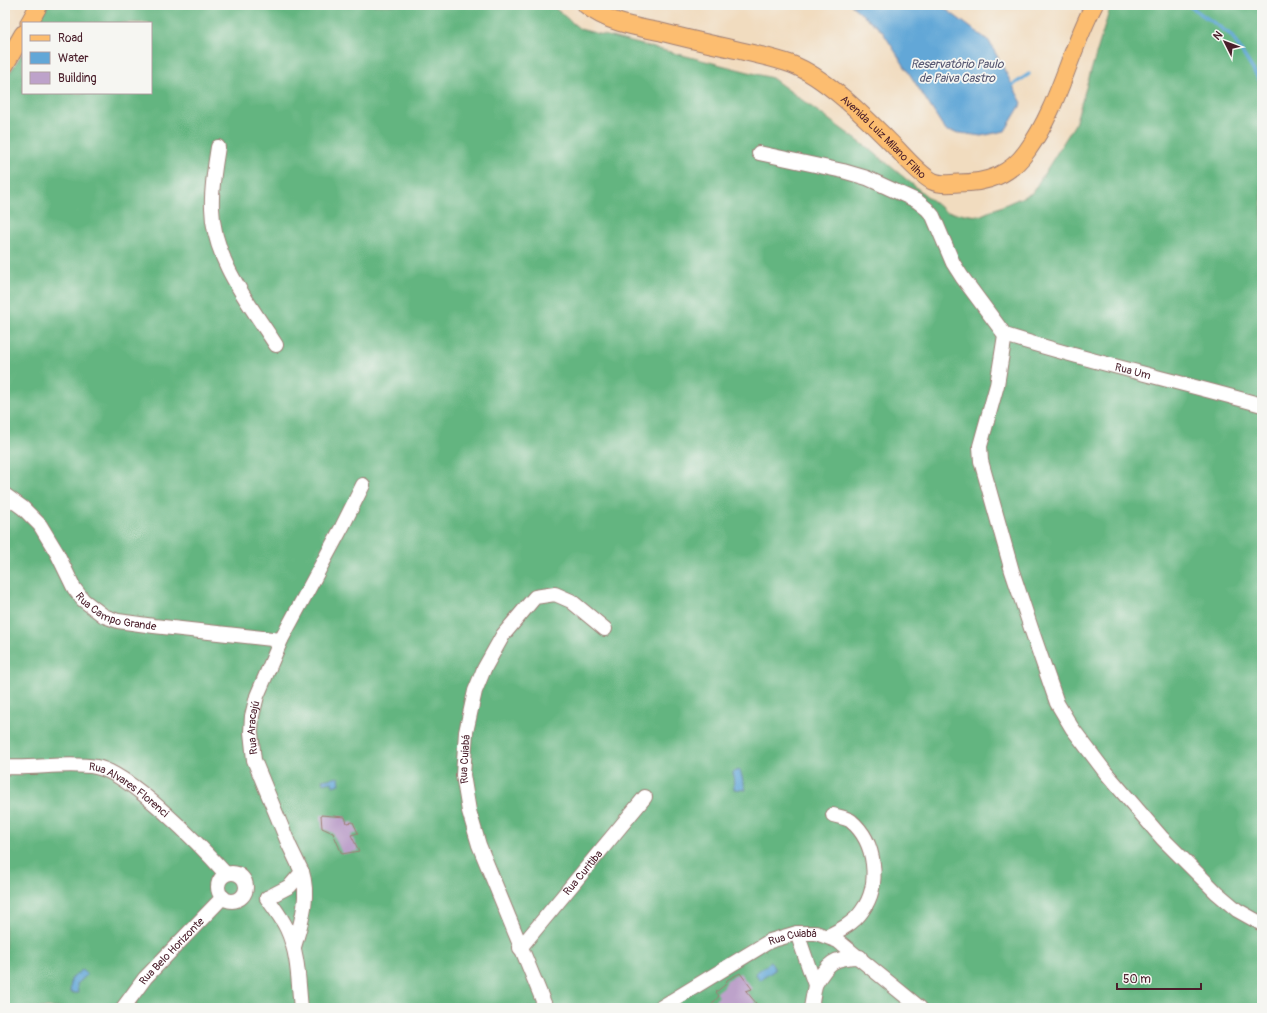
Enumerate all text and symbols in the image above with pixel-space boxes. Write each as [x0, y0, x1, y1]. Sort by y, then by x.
legend [22, 22, 152, 94]
north arrow [1205, 22, 1245, 62]
text: N [1211, 28, 1226, 43]
text: Road [58, 31, 83, 46]
text: Water [58, 51, 89, 66]
water label: Reservatório Paulo de Paiva Castro [911, 57, 1005, 86]
text: Building [58, 71, 97, 86]
street label: Avenida Luiz Milano Filho [838, 93, 928, 182]
street label: Rua Um [1114, 361, 1152, 382]
street label: Rua Campo Grande [73, 590, 158, 633]
street label: Rua Aracajú [245, 699, 263, 755]
street label: Rua Cuiabá [457, 734, 473, 785]
street label: Rua Alvares Florenci [88, 760, 171, 820]
street label: Rua Curitiba [560, 848, 605, 898]
street label: Rua Belo Horizonte [136, 914, 207, 987]
street label: Rua Cuiabá [767, 927, 817, 948]
scale bar [1117, 965, 1201, 991]
text: 50 m [1123, 972, 1151, 987]

